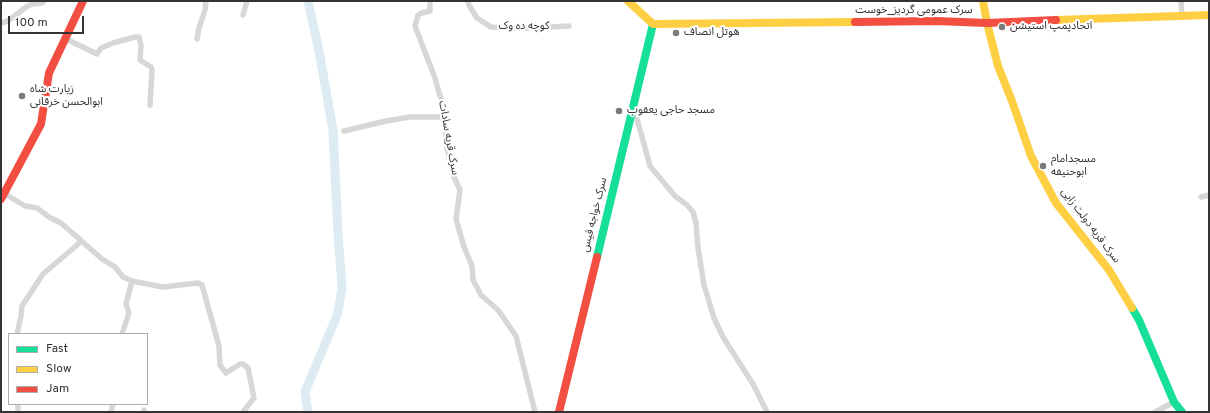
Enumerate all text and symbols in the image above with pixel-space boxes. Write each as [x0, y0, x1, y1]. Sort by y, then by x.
street label: سرک عمومی گردیز_خوست [855, 4, 973, 18]
scale bar [10, 8, 86, 34]
text: 100 m [15, 15, 48, 31]
street label: کوچه ده وک [499, 20, 549, 34]
place label: اتحادپمپ استیشن [1010, 20, 1092, 34]
marker: اتحادپمپ استیشن [997, 22, 1007, 32]
place label: هوتل انصاف [684, 26, 739, 40]
marker: هوتل انصاف [671, 28, 681, 38]
place label: زیارت شاه ابوالحسن خرقانی [30, 83, 103, 109]
marker: زیارت شاه ابوالحسن خرقانی [17, 91, 27, 101]
street label: سرک قریه سادات [435, 100, 461, 176]
place label: مسجد حاجی یعقوب [627, 104, 715, 118]
marker: مسجد حاجی یعقوب [614, 106, 624, 116]
place label: مسجدامام ابوحنیفه [1051, 153, 1096, 179]
marker: مسجدامام ابوحنیفه [1038, 161, 1048, 171]
street label: سرک خواجه قیس [579, 176, 611, 254]
street label: سرک قریه دولت زایی [1058, 186, 1122, 266]
legend [8, 333, 148, 405]
text: Fast [46, 341, 68, 357]
text: Slow [46, 361, 72, 377]
text: Jam [46, 381, 69, 397]

